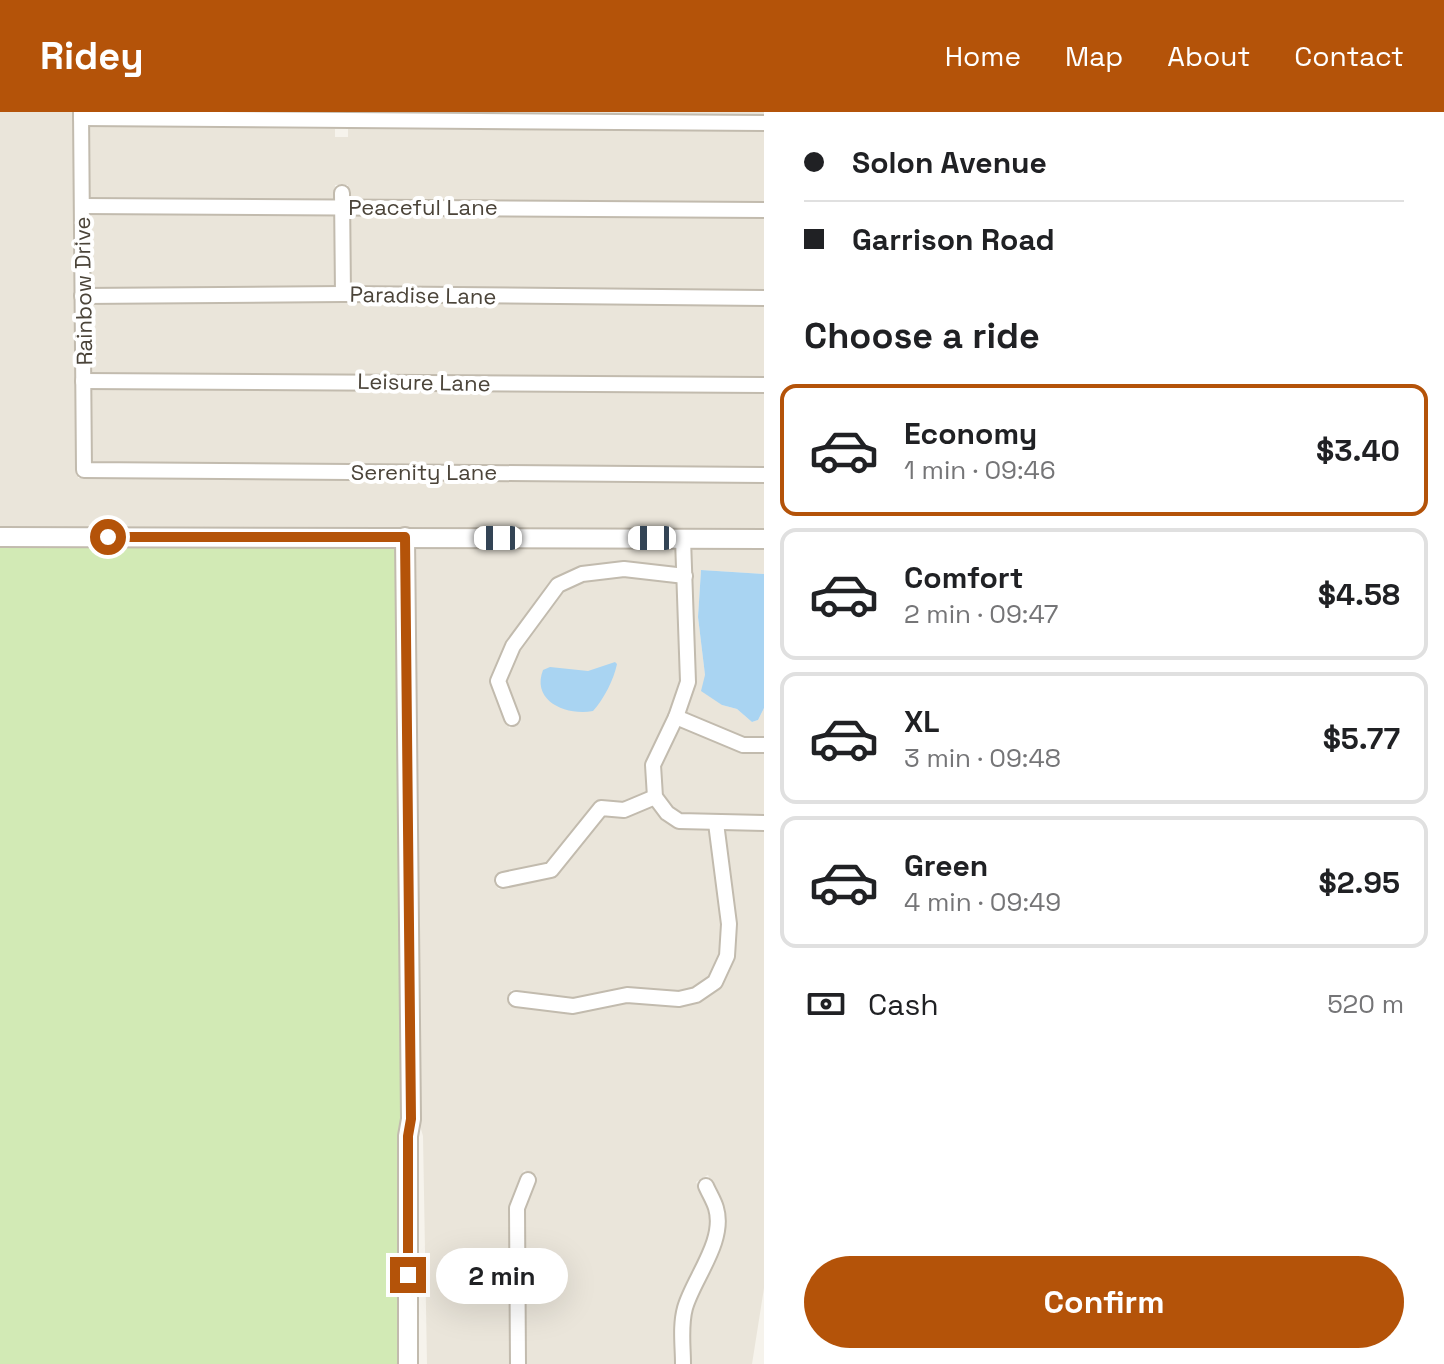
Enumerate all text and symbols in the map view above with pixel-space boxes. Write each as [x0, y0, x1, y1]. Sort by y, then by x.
text: Ridey [40, 32, 144, 80]
text: Home [945, 38, 1021, 74]
text: Map [1065, 38, 1123, 74]
text: About [1167, 38, 1250, 74]
text: Contact [1294, 38, 1404, 74]
text: Solon Avenue [852, 143, 1047, 182]
street label: Peaceful Lane [348, 193, 498, 221]
street label: Rainbow Drive [68, 216, 98, 366]
text: Garrison Road [852, 220, 1055, 259]
street label: Paradise Lane [349, 280, 497, 310]
text: Choose a ride [804, 313, 1040, 359]
street label: Leisure Lane [357, 367, 491, 397]
icon: car [808, 414, 880, 486]
text: Economy [904, 414, 1037, 453]
text: $3.40 [1316, 431, 1400, 470]
text: 1 min · 09:46 [904, 453, 1056, 487]
street label: Serenity Lane [351, 458, 497, 486]
route start [90, 519, 126, 555]
car [474, 526, 522, 550]
car [628, 526, 676, 550]
icon: car [808, 558, 880, 630]
text: Comfort [904, 558, 1023, 597]
text: $4.58 [1318, 575, 1400, 614]
text: 2 min · 09:47 [904, 597, 1059, 631]
icon: car [808, 702, 880, 774]
text: XL [904, 702, 940, 741]
text: $5.77 [1323, 719, 1400, 758]
text: 3 min · 09:48 [904, 741, 1061, 775]
icon: car [808, 846, 880, 918]
text: Green [904, 846, 988, 885]
text: $2.95 [1319, 863, 1400, 902]
text: 4 min · 09:49 [904, 885, 1061, 919]
icon: cash [804, 982, 848, 1026]
text: Cash [868, 985, 939, 1024]
text: 520 m [1327, 987, 1404, 1021]
callout: 2 min [436, 1247, 568, 1303]
button: Confirm [804, 1256, 1404, 1348]
route end [390, 1257, 426, 1293]
text: 2 min [468, 1259, 536, 1293]

